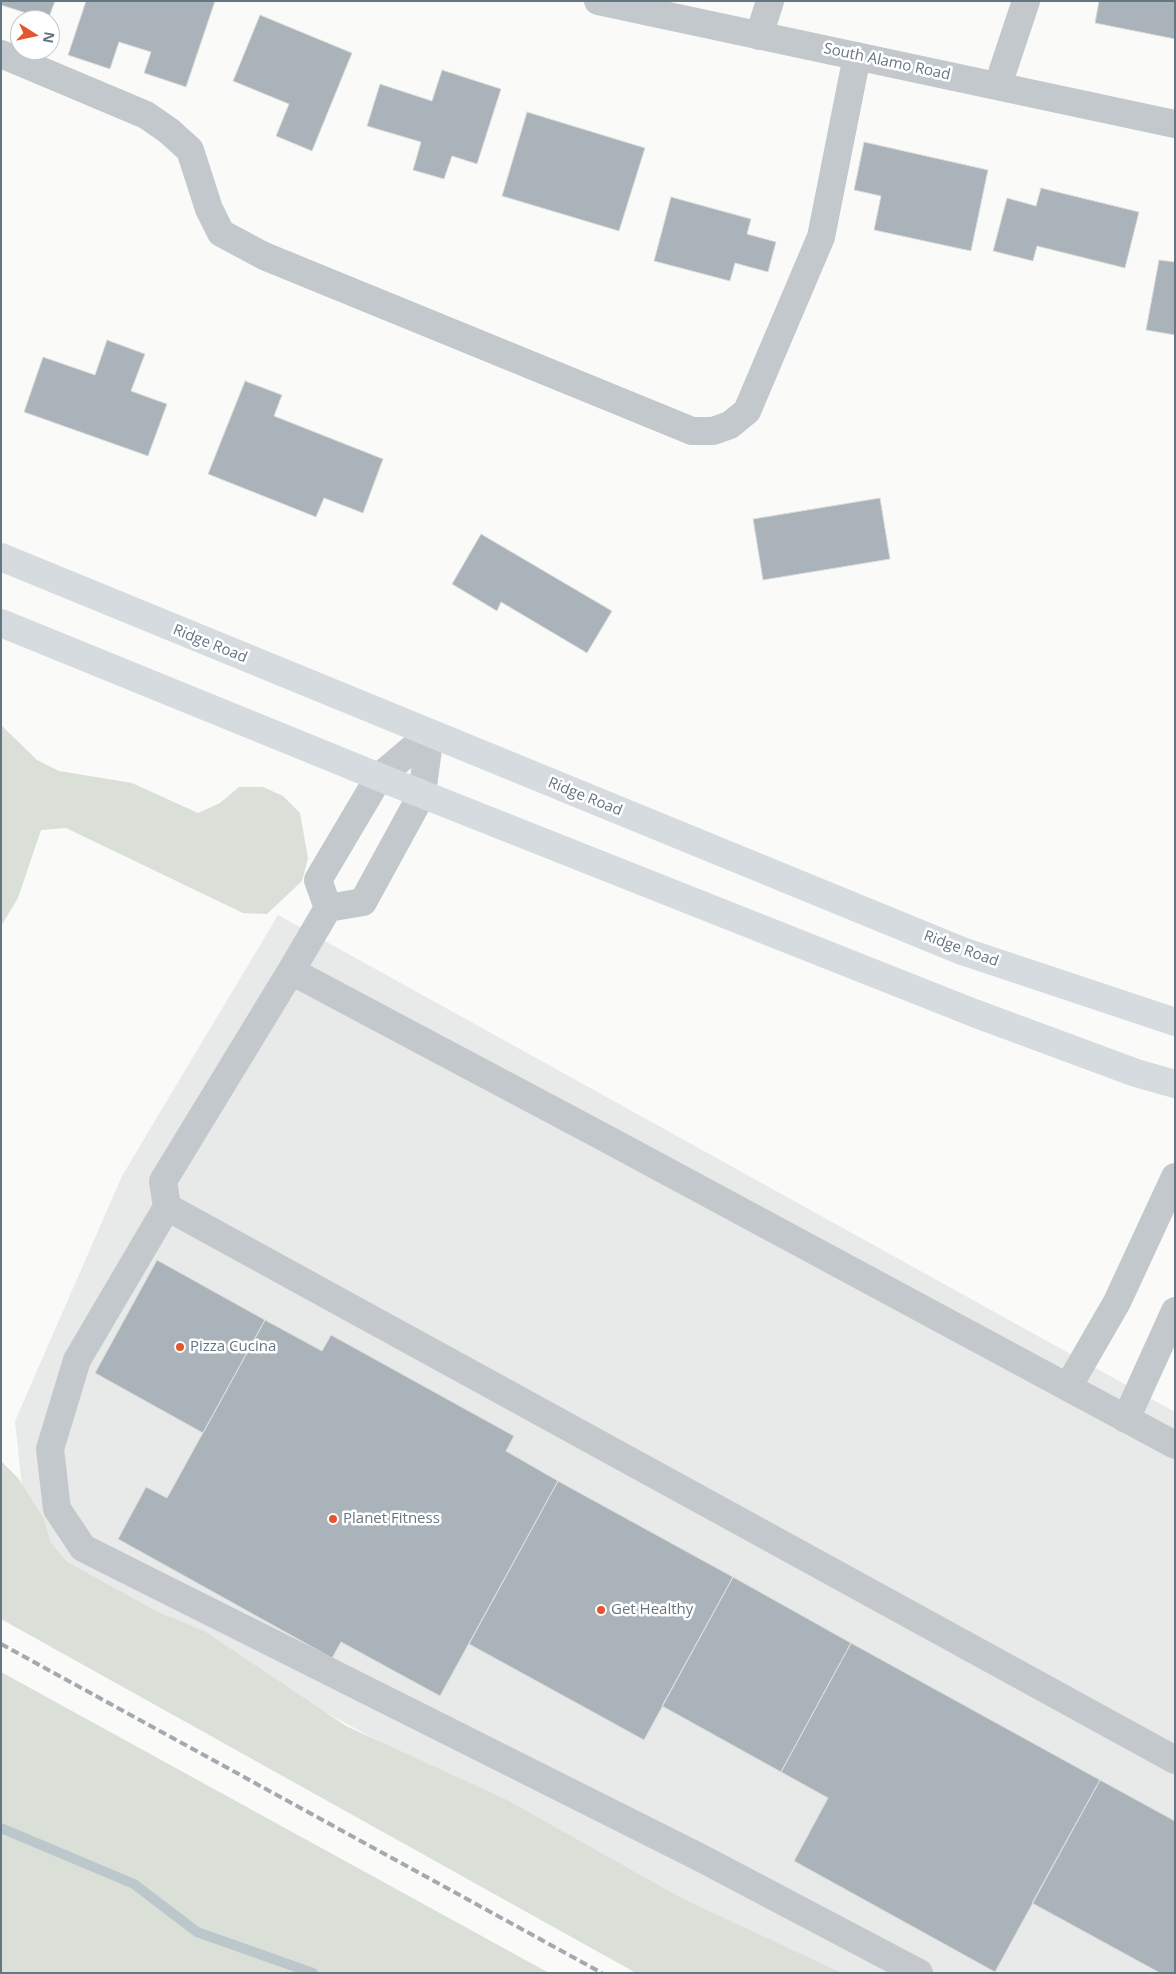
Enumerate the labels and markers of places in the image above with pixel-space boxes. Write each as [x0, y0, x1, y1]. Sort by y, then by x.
place label: Pizza Cucina [190, 1338, 276, 1356]
marker: Pizza Cucina [174, 1341, 186, 1353]
place label: Planet Fitness [343, 1510, 440, 1528]
marker: Planet Fitness [327, 1513, 339, 1525]
place label: Get Healthy [611, 1601, 693, 1619]
marker: Get Healthy [595, 1604, 607, 1616]

